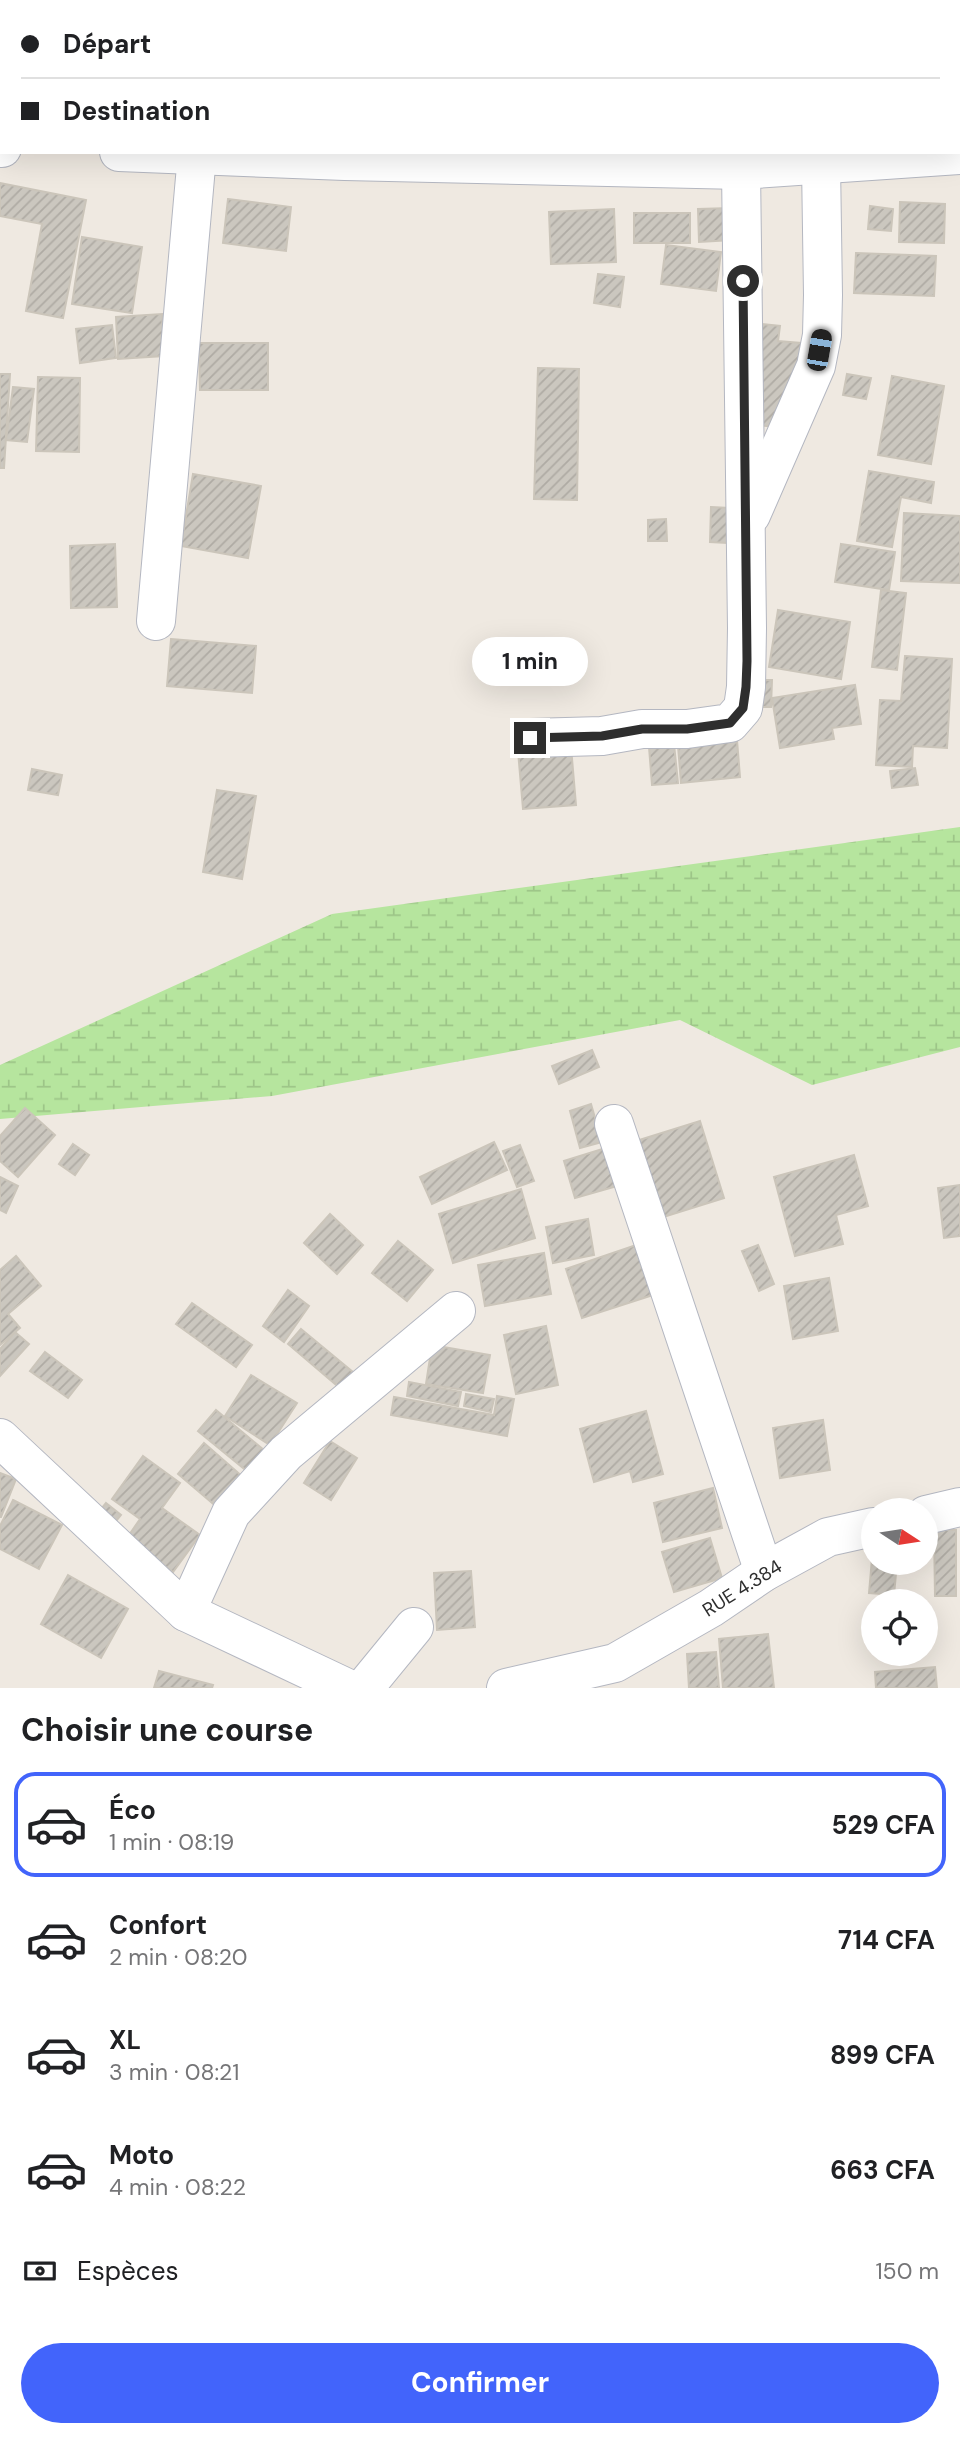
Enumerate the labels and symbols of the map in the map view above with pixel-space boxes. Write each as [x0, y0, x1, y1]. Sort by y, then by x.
route start [727, 265, 759, 297]
car [806, 327, 833, 373]
callout: 1 min [472, 636, 588, 686]
route end [514, 722, 546, 754]
north arrow [861, 1498, 938, 1575]
street label: RUE 4.384 [698, 1554, 786, 1622]

